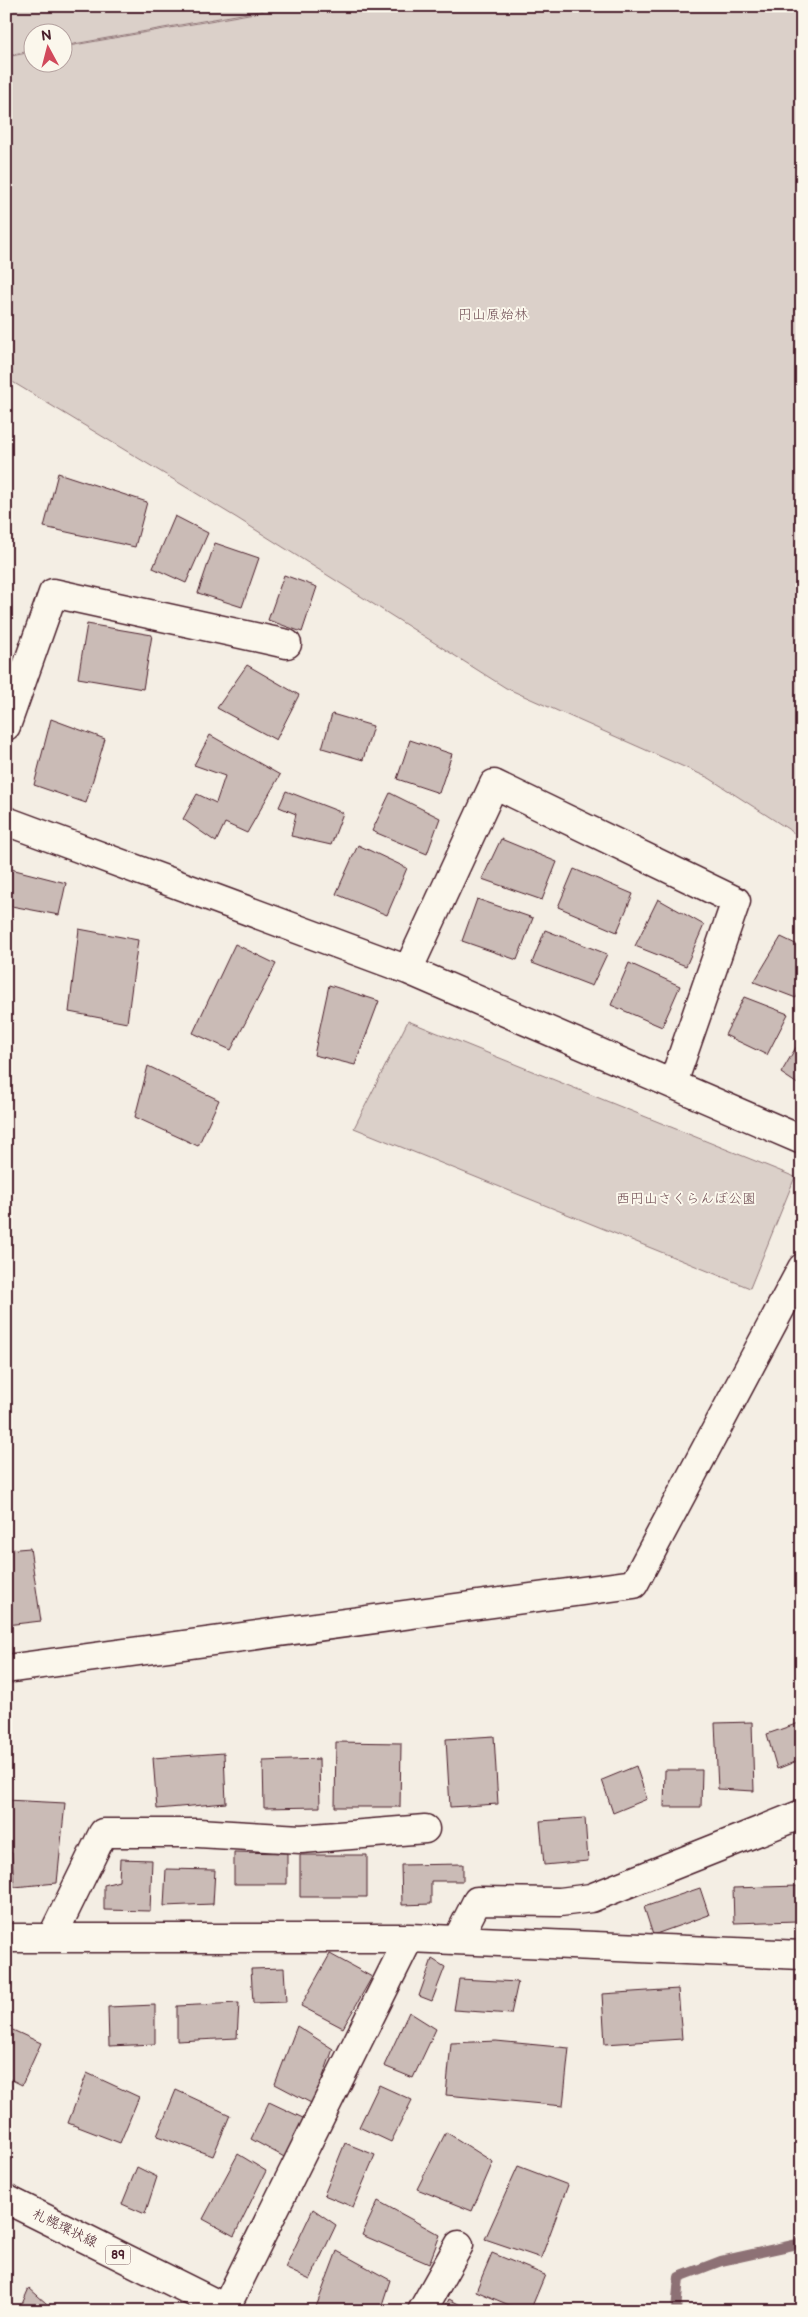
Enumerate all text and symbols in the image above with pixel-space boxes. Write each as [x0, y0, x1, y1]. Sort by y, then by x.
north arrow [22, 22, 72, 72]
text: N [40, 27, 53, 45]
park label: 円山原始林 [458, 306, 528, 323]
park label: 西円山さくらんぼ公園 [616, 1190, 756, 1207]
street label: 札幌環状線 [30, 2205, 100, 2251]
road number: 89 [106, 2246, 130, 2264]

